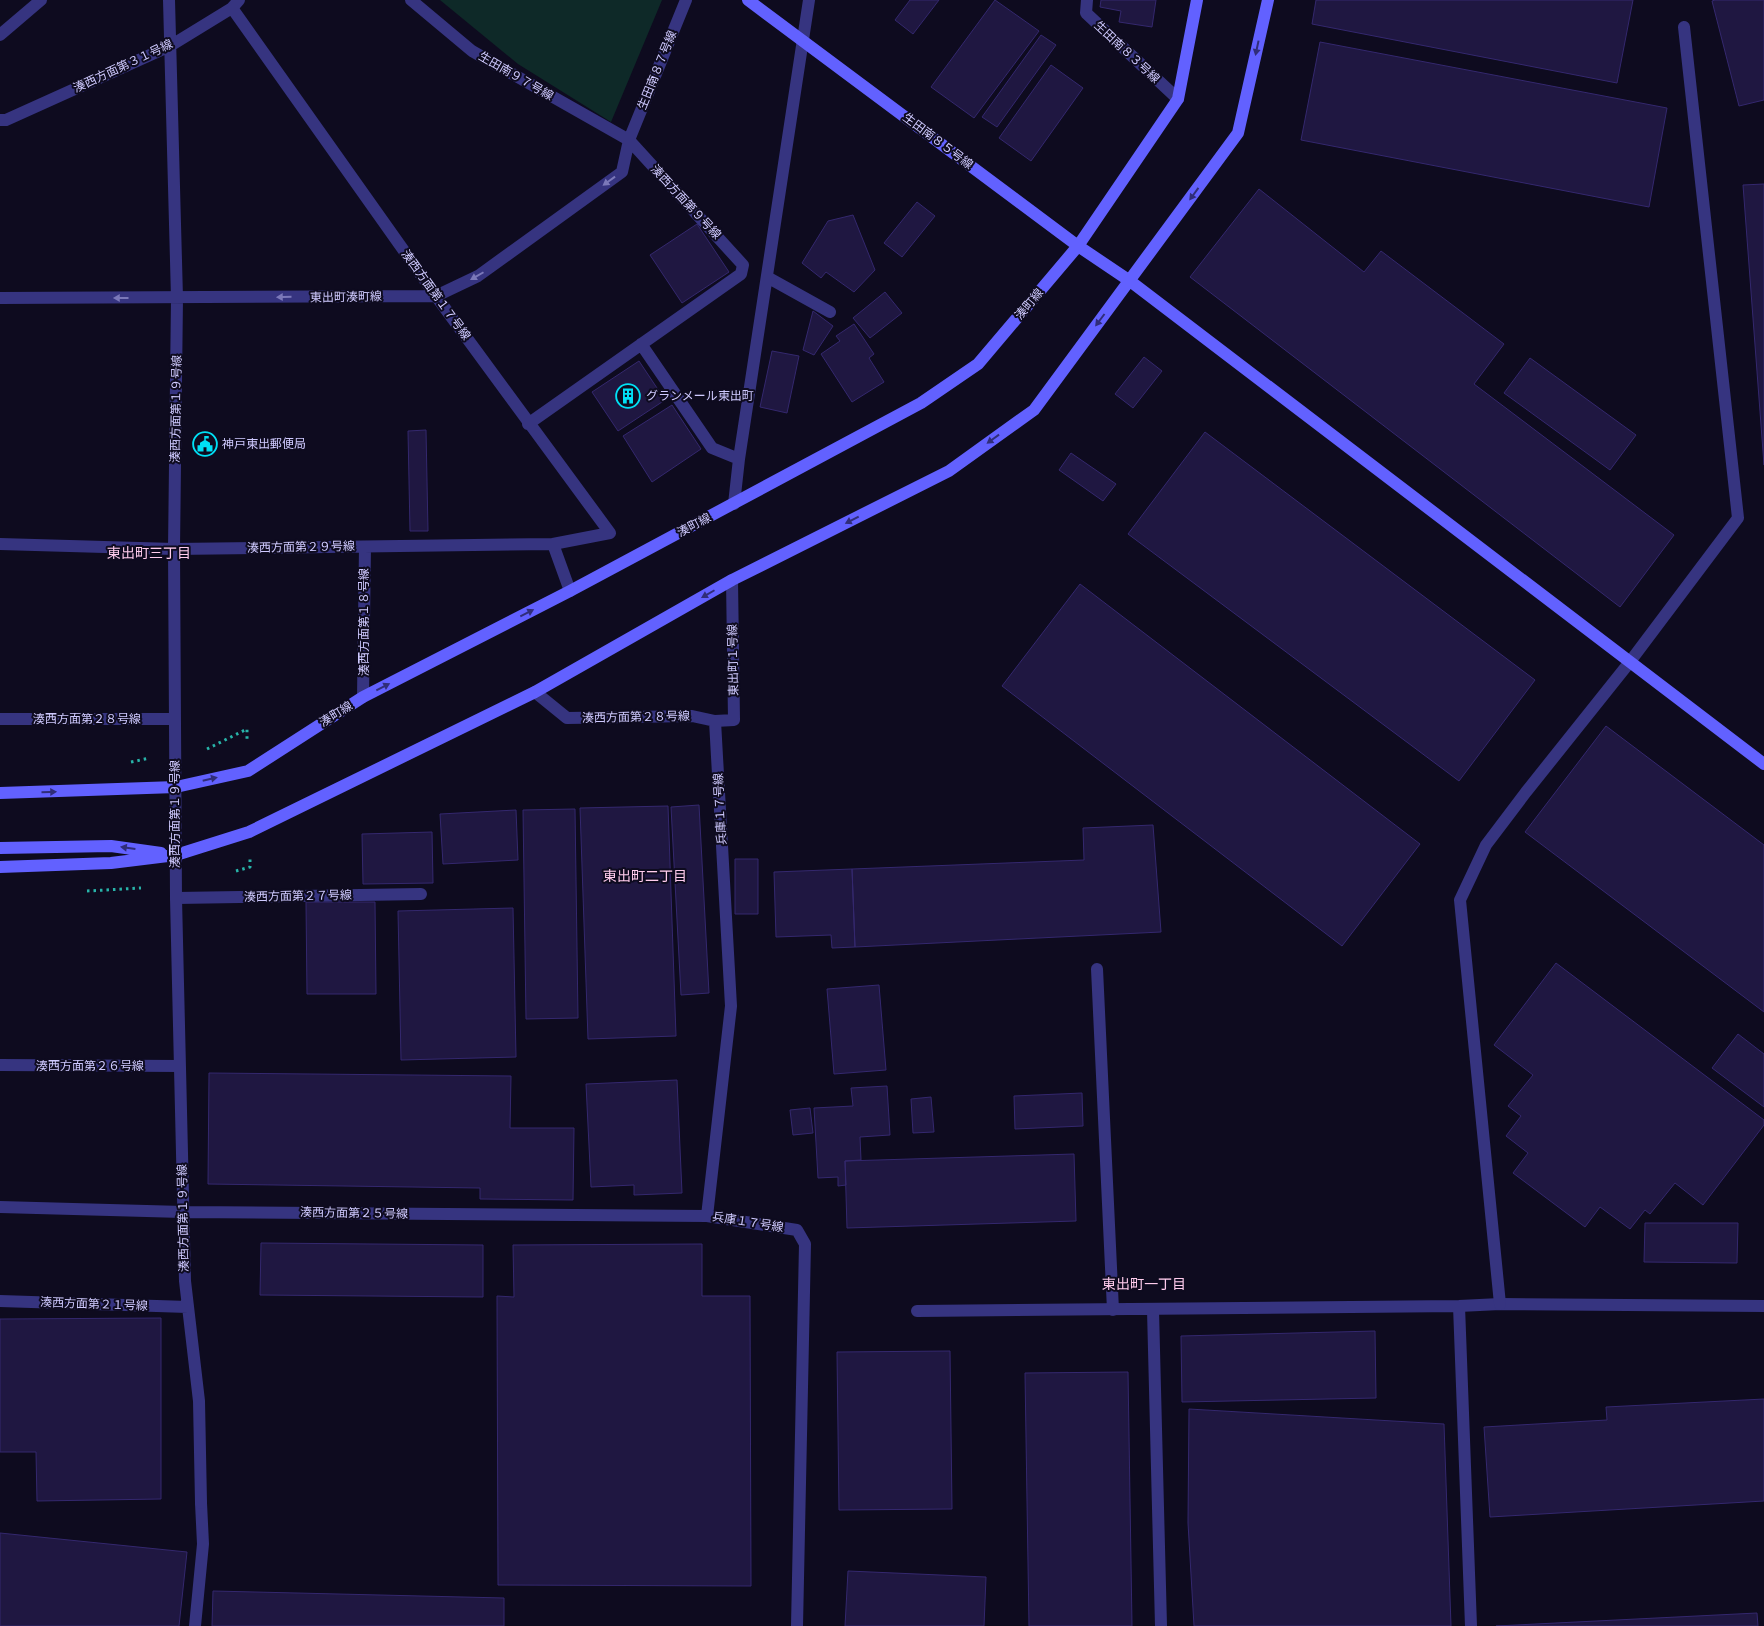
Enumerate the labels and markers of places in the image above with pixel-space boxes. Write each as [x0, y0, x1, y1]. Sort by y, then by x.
building icon: グランメール東出町 [615, 383, 641, 409]
place label: グランメール東出町 [646, 389, 754, 403]
public building icon: 神戸東出郵便局 [192, 431, 218, 457]
place label: 神戸東出郵便局 [222, 437, 306, 451]

